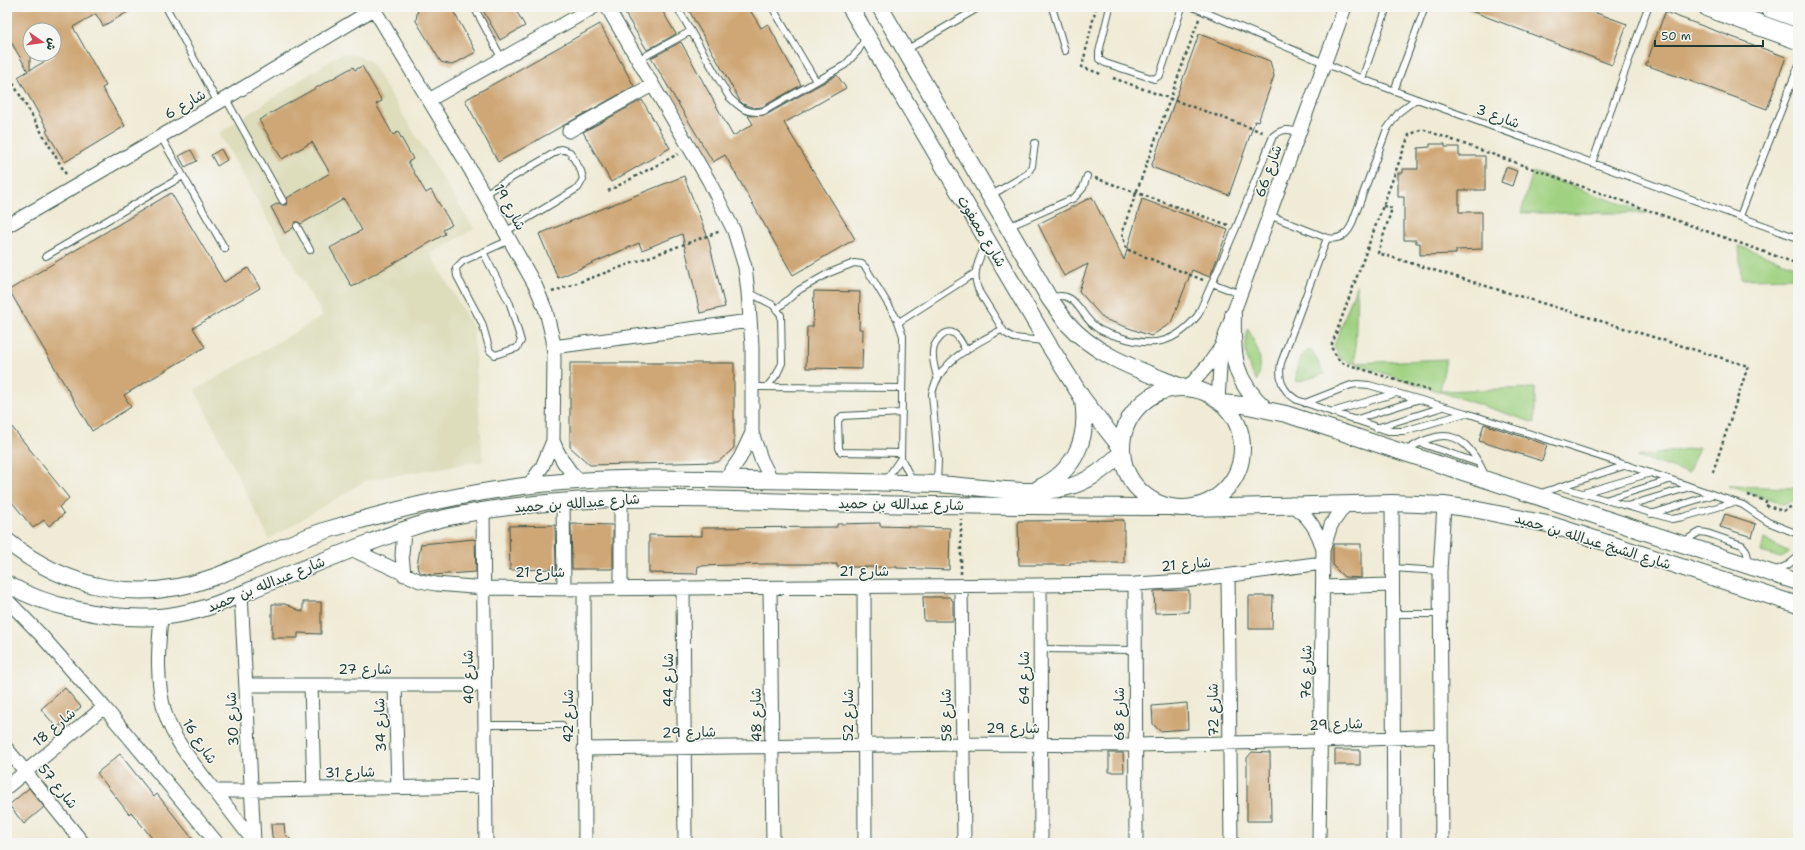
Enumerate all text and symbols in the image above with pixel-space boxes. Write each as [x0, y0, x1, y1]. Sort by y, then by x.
north arrow [22, 22, 62, 62]
scale bar [1655, 22, 1763, 48]
text: 50 m [1661, 28, 1691, 44]
text: ش [43, 37, 60, 52]
street label: شارع 6 [161, 85, 209, 124]
street label: شارع 3 [1473, 100, 1522, 133]
street label: شارع 66 [1250, 142, 1287, 200]
street label: شارع 19 [489, 181, 530, 234]
street label: شارع مصفوت [953, 192, 1010, 271]
street label: شارع عبدالله بن حميد [514, 490, 640, 517]
street label: شارع عبدالله بن حميد [838, 494, 964, 515]
street label: شارع الشيخ عبدالله بن حميد [1513, 509, 1673, 574]
street label: شارع عبدالله بن حميد [204, 552, 328, 617]
street label: شارع 21 [1160, 553, 1212, 576]
street label: شارع 21 [839, 562, 889, 581]
street label: شارع 21 [515, 563, 565, 582]
street label: شارع 76 [1297, 645, 1316, 699]
street label: شارع 40 [459, 650, 478, 704]
street label: شارع 64 [1015, 651, 1034, 705]
street label: شارع 44 [659, 653, 678, 707]
street label: شارع 27 [338, 660, 392, 679]
street label: شارع 72 [1204, 683, 1223, 737]
street label: شارع 68 [1110, 687, 1129, 741]
street label: شارع 48 [747, 688, 766, 742]
street label: شارع 58 [937, 688, 956, 742]
street label: شارع 42 [559, 689, 578, 743]
street label: شارع 52 [839, 689, 858, 741]
street label: شارع 30 [222, 691, 243, 747]
street label: شارع 34 [370, 698, 391, 752]
street label: شارع 18 [29, 704, 80, 751]
street label: شارع 29 [1309, 714, 1363, 735]
street label: شارع 16 [178, 715, 221, 768]
street label: شارع 29 [986, 719, 1040, 738]
street label: شارع 29 [662, 723, 716, 742]
street label: شارع 57 [34, 760, 82, 813]
street label: شارع 31 [325, 763, 375, 782]

